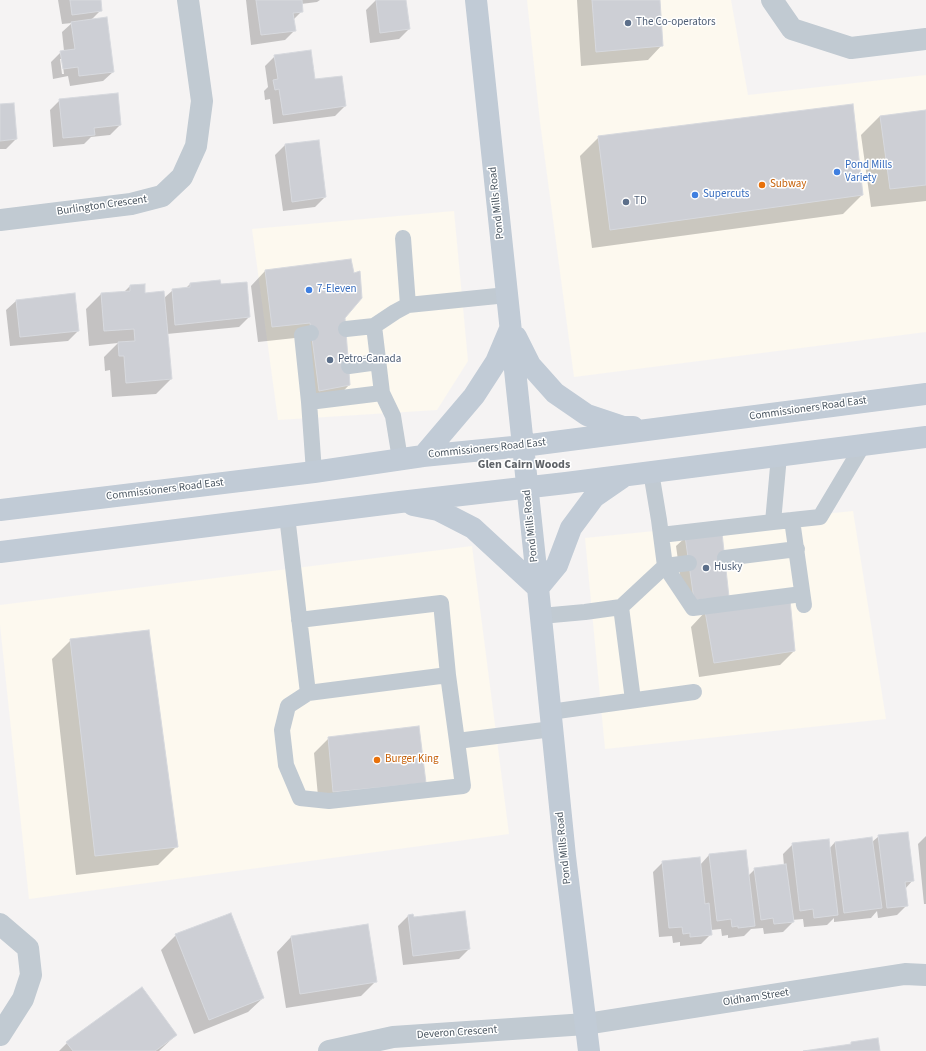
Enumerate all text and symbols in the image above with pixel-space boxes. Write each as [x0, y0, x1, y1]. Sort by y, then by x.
place label: The Co-operators [636, 16, 716, 30]
marker: The Co-operators [623, 18, 633, 28]
place label: Pond Mills Variety [845, 159, 892, 185]
street label: Pond Mills Road [487, 166, 507, 240]
marker: Pond Mills Variety [832, 167, 842, 177]
place label: Subway [770, 178, 806, 192]
marker: Subway [757, 180, 767, 190]
place label: Supercuts [703, 188, 749, 202]
marker: Supercuts [690, 190, 700, 200]
street label: Burlington Crescent [56, 193, 148, 219]
place label: TD [634, 195, 647, 209]
marker: TD [621, 197, 631, 207]
place label: 7-Eleven [317, 283, 357, 297]
marker: 7-Eleven [304, 285, 314, 295]
place label: Petro-Canada [338, 353, 401, 367]
marker: Petro-Canada [325, 355, 335, 365]
street label: Commissioners Road East [748, 394, 868, 424]
street label: Commissioners Road East [427, 436, 547, 462]
district label: Glen Cairn Woods [478, 458, 570, 472]
street label: Commissioners Road East [105, 476, 225, 504]
street label: Pond Mills Road [521, 489, 541, 563]
place label: Husky [714, 561, 742, 575]
marker: Husky [701, 563, 711, 573]
place label: Burger King [385, 753, 439, 767]
marker: Burger King [372, 755, 382, 765]
street label: Pond Mills Road [554, 811, 574, 885]
street label: Oldham Street [722, 986, 790, 1010]
street label: Deveron Crescent [416, 1024, 498, 1042]

